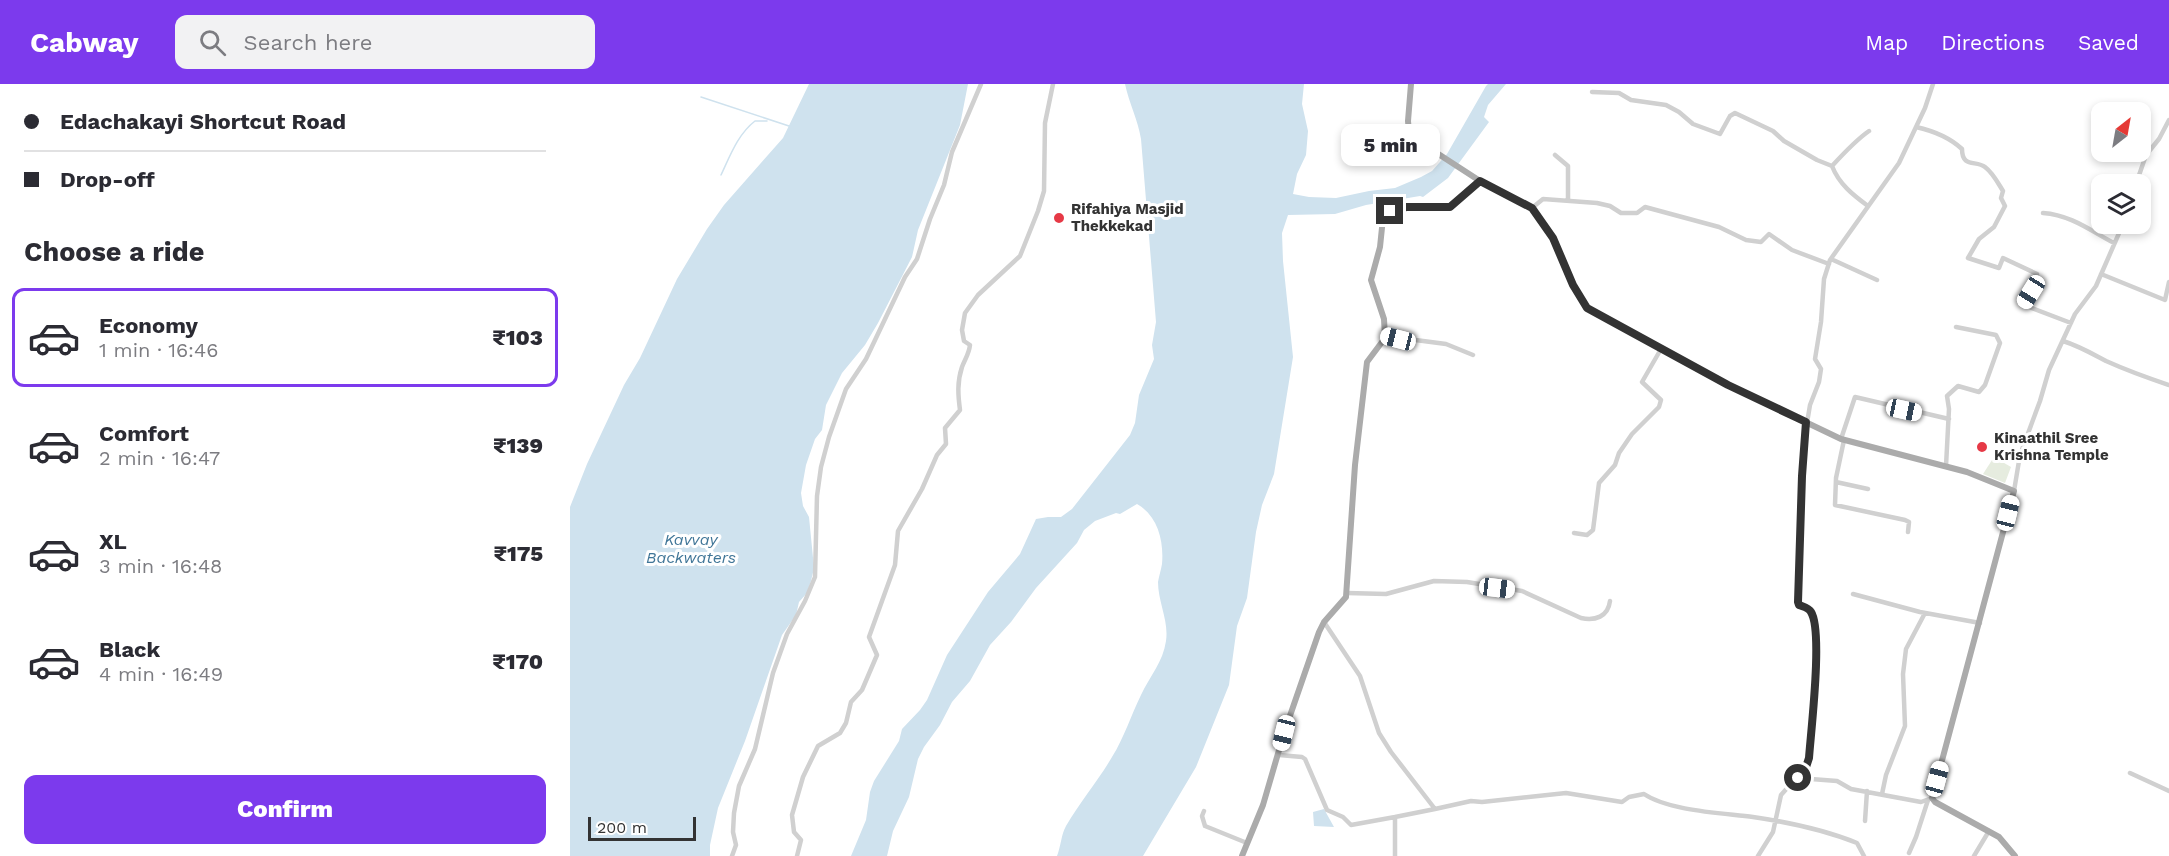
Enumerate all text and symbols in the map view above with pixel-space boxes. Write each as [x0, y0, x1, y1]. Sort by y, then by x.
search box [175, 15, 595, 69]
text: Cabway [30, 26, 139, 59]
icon: search [196, 26, 229, 59]
text: Search here [244, 30, 373, 55]
text: Map [1865, 30, 1908, 55]
text: Directions [1941, 30, 2045, 55]
text: Saved [2078, 30, 2139, 55]
north arrow [2091, 102, 2151, 162]
map controls [2091, 102, 2151, 234]
text: Edachakayi Shortcut Road [60, 109, 346, 134]
callout: 5 min [1340, 124, 1440, 166]
text: 5 min [1363, 133, 1418, 157]
text: Drop-off [60, 167, 155, 192]
button: layers [2091, 174, 2151, 234]
route end [1376, 197, 1403, 224]
place label: Rifahiya Masjid Thekkekad [1071, 200, 1184, 235]
marker: Rifahiya Masjid Thekkekad [1052, 211, 1066, 225]
text: Choose a ride [24, 236, 204, 268]
car [2014, 272, 2048, 312]
icon: car [27, 311, 81, 365]
text: Economy [99, 313, 198, 338]
text: ₹103 [492, 325, 543, 350]
car [1378, 326, 1418, 352]
text: 1 min · 16:46 [99, 338, 218, 362]
car [1885, 397, 1923, 423]
icon: car [27, 419, 81, 473]
text: Comfort [99, 421, 189, 446]
place label: Kinaathil Sree Krishna Temple [1994, 429, 2109, 464]
text: ₹139 [493, 433, 543, 458]
marker: Kinaathil Sree Krishna Temple [1975, 440, 1989, 454]
text: 2 min · 16:47 [99, 446, 220, 470]
car [1995, 493, 2021, 533]
icon: car [27, 527, 81, 581]
text: XL [99, 529, 127, 554]
water label: Kavvay Backwaters [646, 530, 736, 567]
text: ₹175 [493, 541, 543, 566]
text: 3 min · 16:48 [99, 554, 222, 578]
car [1478, 577, 1516, 599]
icon: car [27, 635, 81, 689]
text: Black [99, 637, 160, 662]
text: ₹170 [492, 649, 543, 674]
text: 4 min · 16:49 [99, 662, 223, 686]
car [1271, 713, 1297, 753]
car [1924, 759, 1950, 799]
route start [1784, 764, 1811, 791]
button: Confirm [24, 775, 546, 844]
scale bar [588, 814, 696, 842]
text: 200 m [597, 818, 647, 837]

